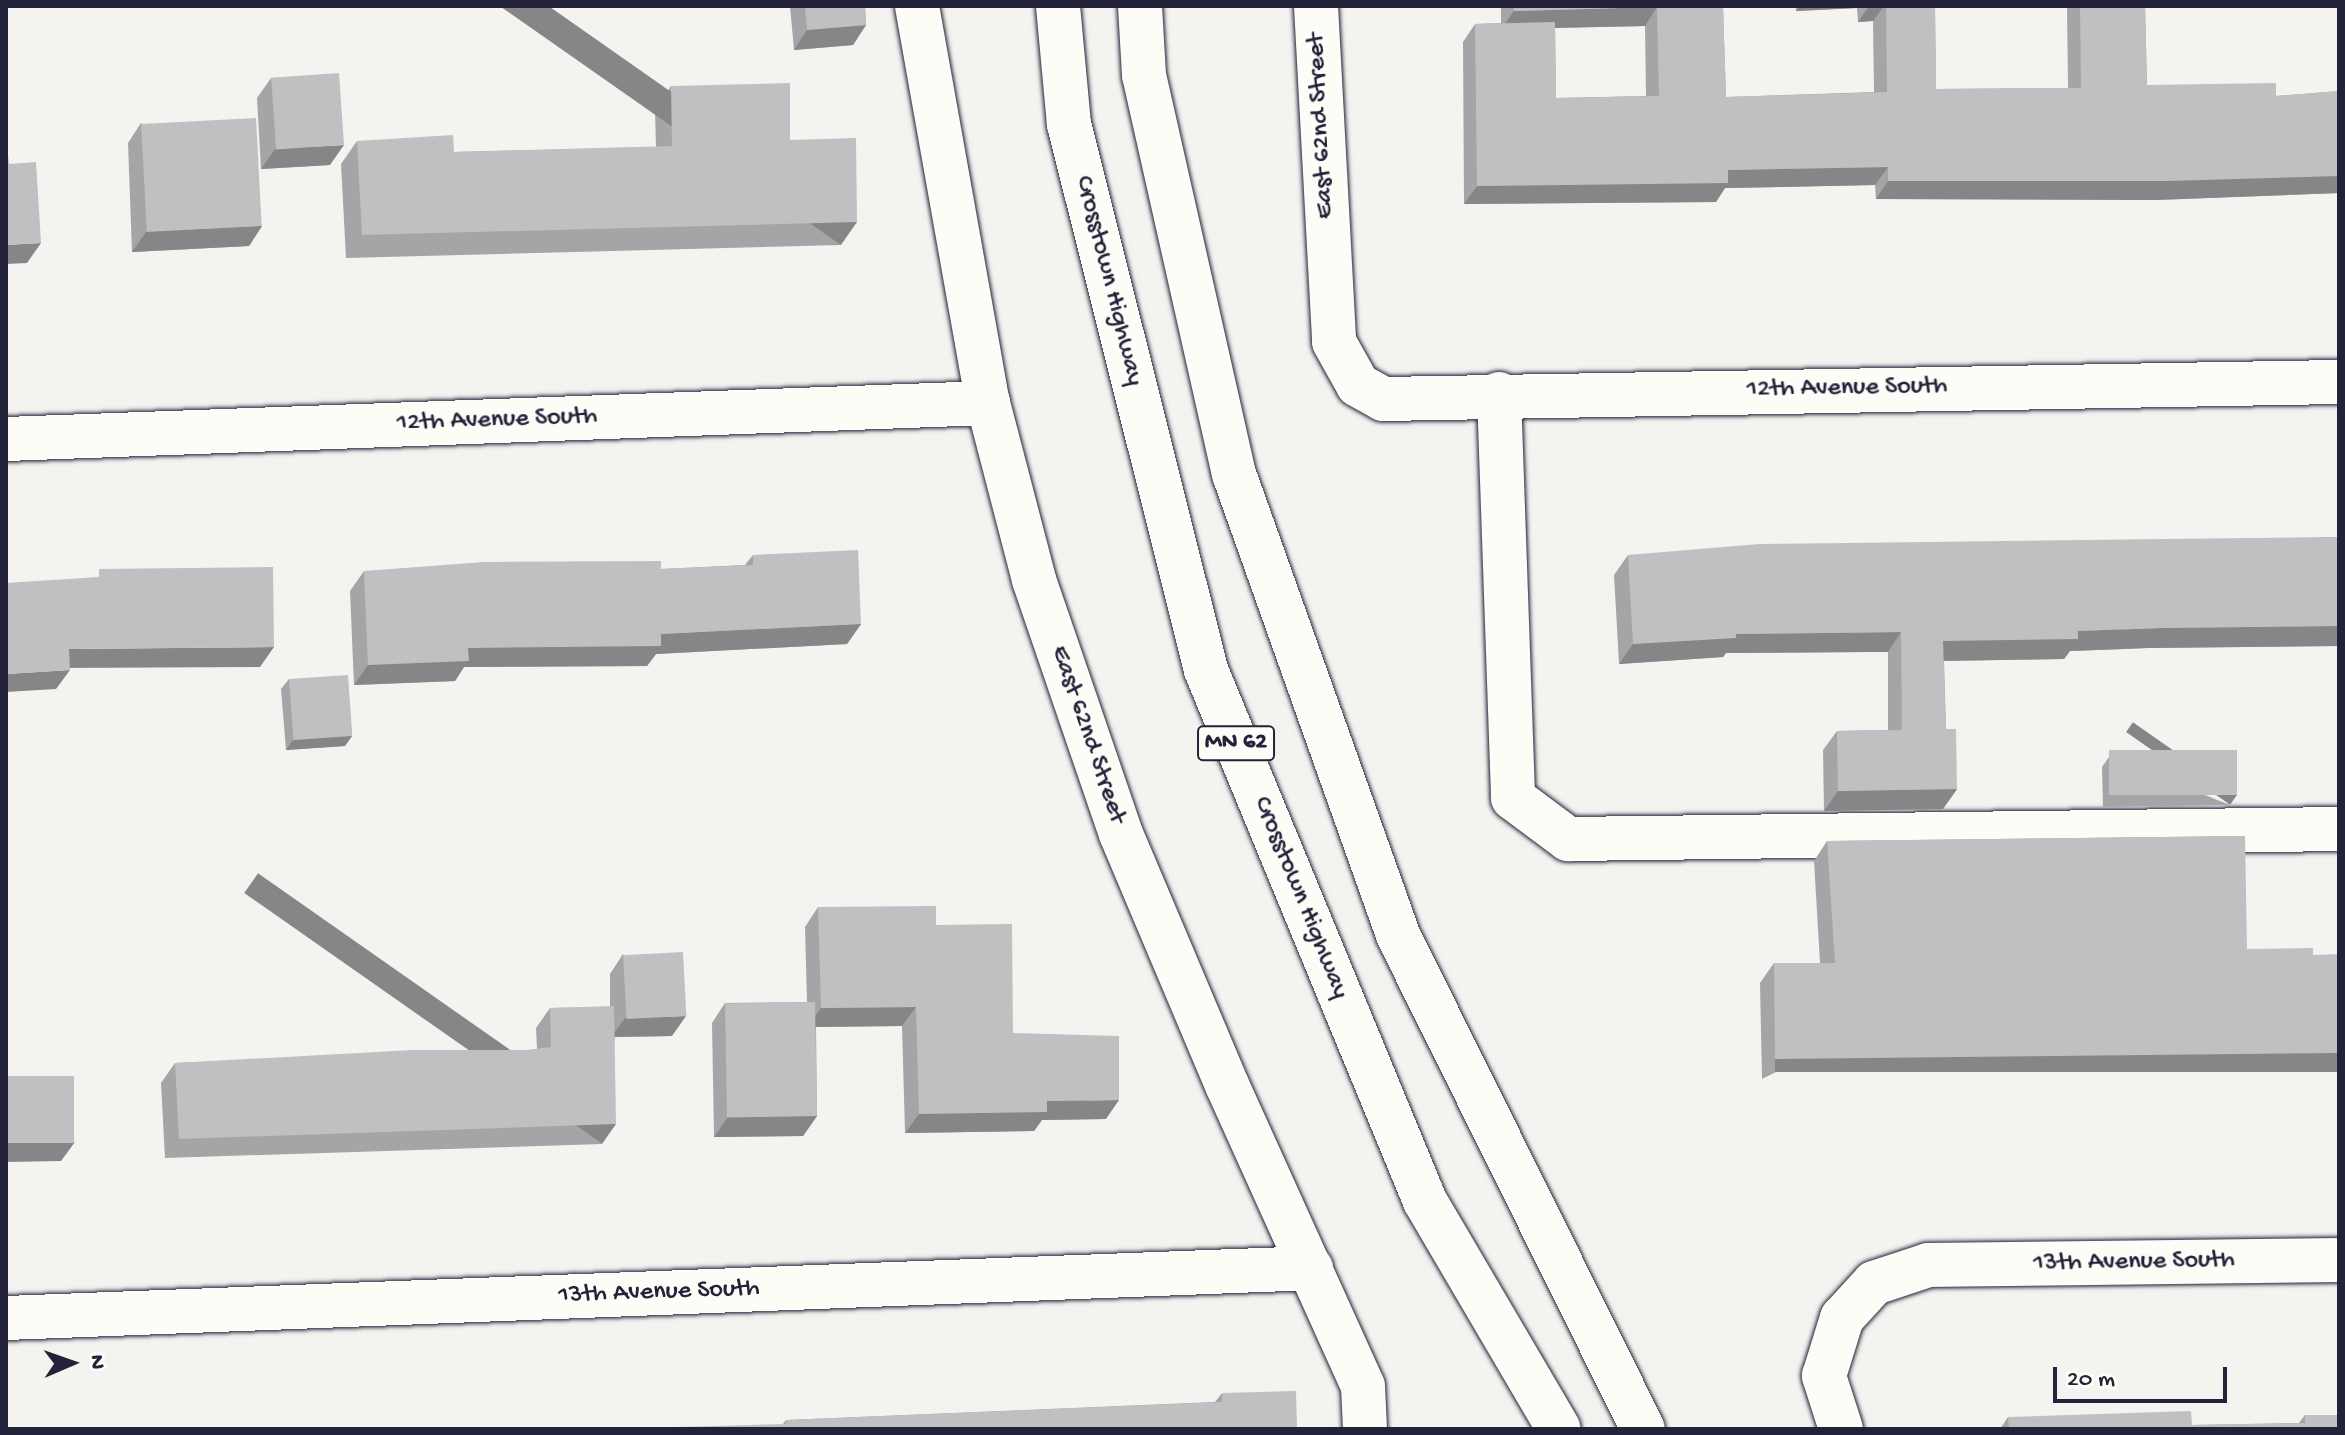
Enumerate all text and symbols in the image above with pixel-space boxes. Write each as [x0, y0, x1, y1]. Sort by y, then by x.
street label: East 62nd Street [1302, 32, 1342, 220]
street label: Crosstown Highway [1067, 173, 1149, 389]
street label: 12th Avenue South [1746, 372, 1948, 406]
street label: 12th Avenue South [396, 402, 598, 440]
street label: East 62nd Street [1042, 642, 1132, 828]
road number: MN 62 [1196, 723, 1276, 763]
street label: Crosstown Highway [1245, 792, 1355, 1004]
street label: 13th Avenue South [2033, 1246, 2235, 1280]
street label: 13th Avenue South [558, 1274, 760, 1312]
north arrow [32, 1323, 112, 1403]
scale bar [2057, 1351, 2231, 1401]
text: N [83, 1355, 109, 1370]
text: 20 m [2067, 1366, 2115, 1395]

